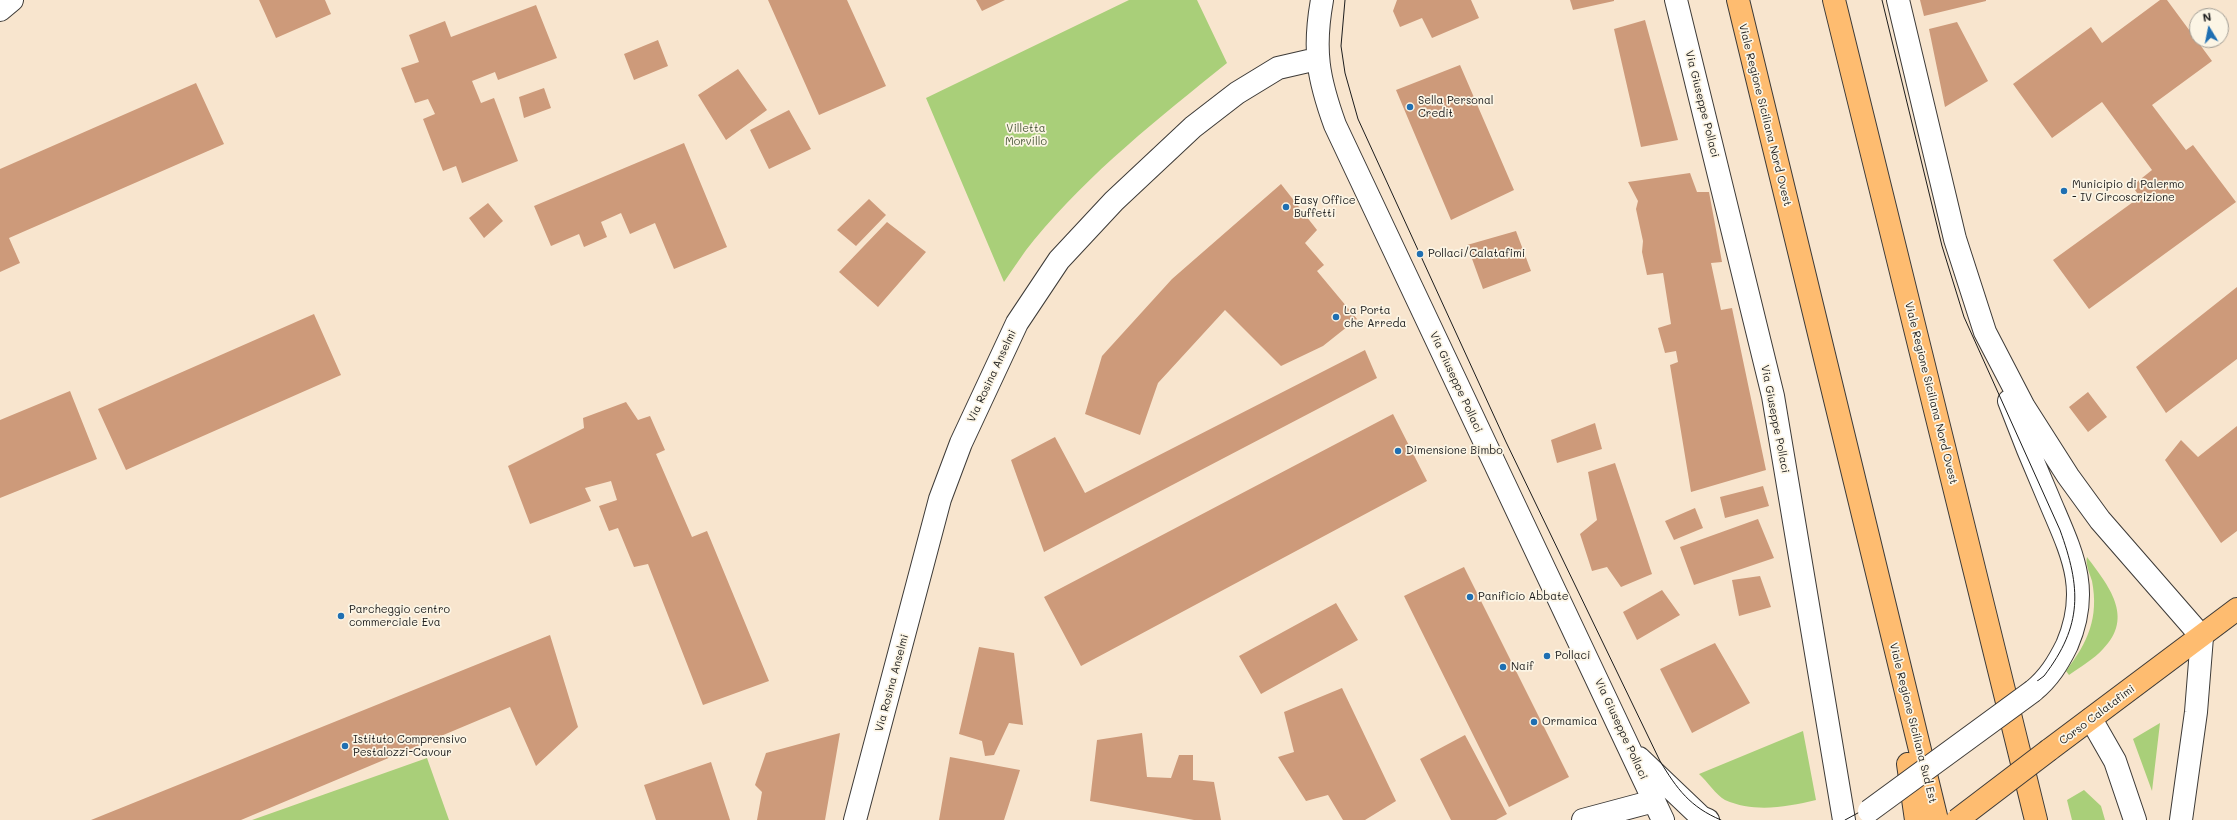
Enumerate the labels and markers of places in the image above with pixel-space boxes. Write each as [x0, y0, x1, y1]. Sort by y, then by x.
place label: Sella Personal Credit [1418, 94, 1494, 120]
marker: Sella Personal Credit [1405, 102, 1415, 112]
place label: Municipio di Palermo - IV Circoscrizione [2072, 178, 2184, 204]
marker: Municipio di Palermo - IV Circoscrizione [2059, 186, 2069, 196]
place label: Easy Office Buffetti [1294, 194, 1356, 220]
marker: Easy Office Buffetti [1281, 202, 1291, 212]
place label: Pollaci/Calatafimi [1428, 247, 1525, 261]
marker: Pollaci/Calatafimi [1415, 249, 1425, 259]
place label: La Porta che Arreda [1344, 304, 1406, 330]
marker: La Porta che Arreda [1331, 312, 1341, 322]
place label: Dimensione Bimbo [1406, 444, 1503, 458]
marker: Dimensione Bimbo [1393, 446, 1403, 456]
place label: Panificio Abbate [1478, 590, 1569, 604]
marker: Panificio Abbate [1465, 592, 1475, 602]
place label: Parcheggio centro commerciale Eva [349, 603, 450, 629]
marker: Parcheggio centro commerciale Eva [336, 611, 346, 621]
place label: Pollaci [1555, 649, 1590, 663]
marker: Pollaci [1542, 651, 1552, 661]
place label: Naif [1511, 660, 1534, 674]
marker: Naif [1498, 662, 1508, 672]
place label: Ormamica [1542, 715, 1597, 729]
marker: Ormamica [1529, 717, 1539, 727]
place label: Istituto Comprensivo Pestalozzi-Cavour [353, 733, 467, 759]
marker: Istituto Comprensivo Pestalozzi-Cavour [340, 741, 350, 751]

